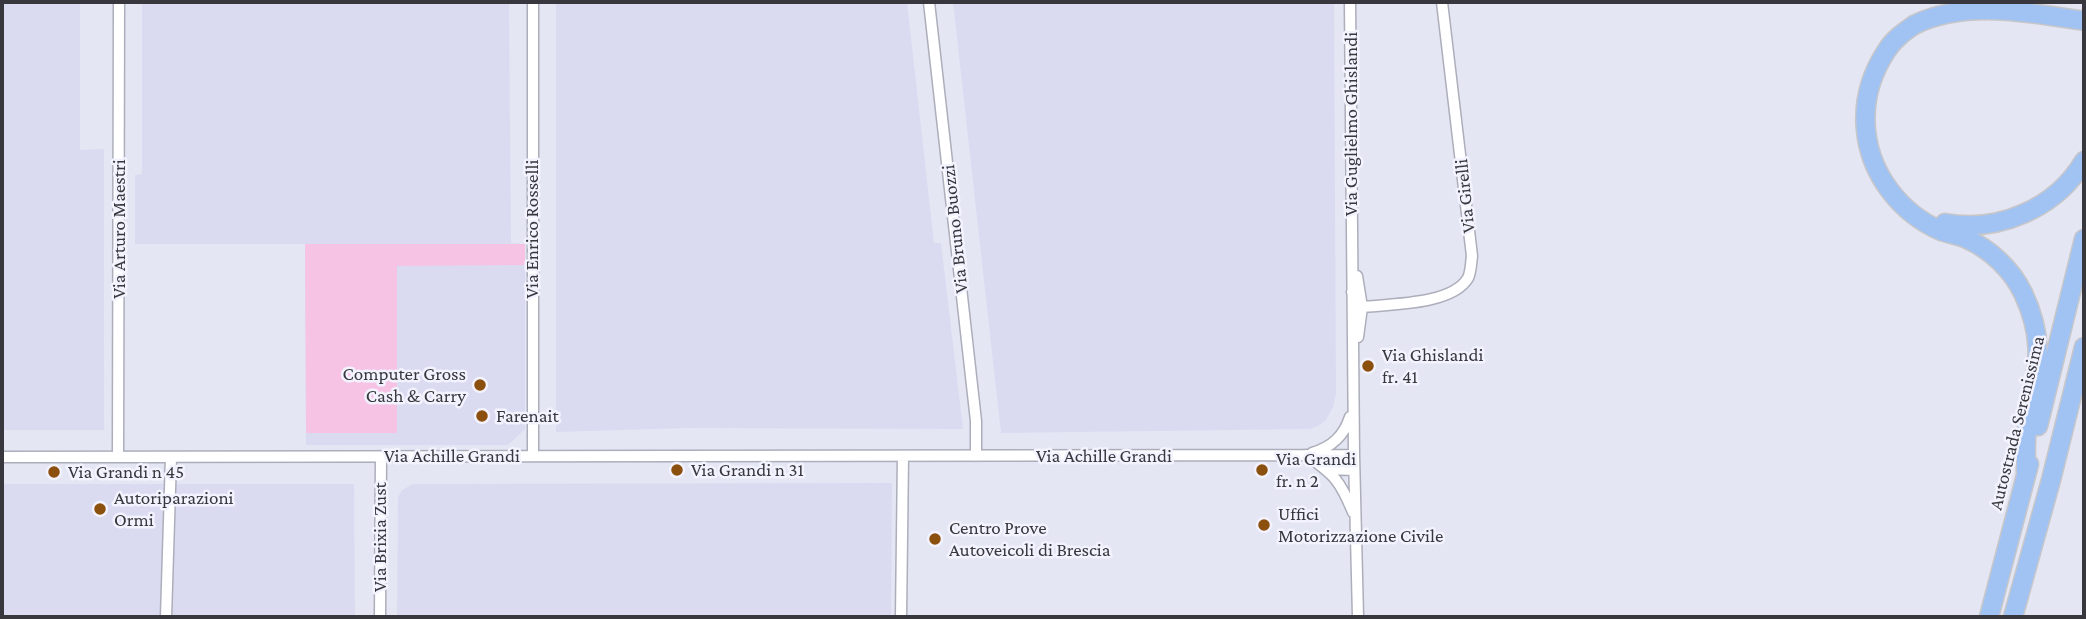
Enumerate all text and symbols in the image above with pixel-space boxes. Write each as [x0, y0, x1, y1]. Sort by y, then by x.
street label: Via Guglielmo Ghislandi [1340, 32, 1362, 216]
street label: Via Girelli [1450, 158, 1480, 234]
street label: Via Arturo Maestri [108, 159, 130, 299]
street label: Via Enrico Rosselli [521, 160, 543, 298]
street label: Via Bruno Buozzi [937, 164, 973, 294]
street label: Autostrada Serenissima [1984, 334, 2050, 512]
place label: Via Ghislandi fr. 41 [1382, 344, 1483, 388]
marker: Via Ghislandi fr. 41 [1360, 358, 1376, 374]
place label: Computer Gross Cash & Carry [343, 363, 466, 407]
marker: Computer Gross Cash & Carry [472, 377, 488, 393]
place label: Farenait [496, 405, 559, 427]
marker: Farenait [474, 408, 490, 424]
street label: Via Achille Grandi [384, 445, 520, 467]
street label: Via Achille Grandi [1036, 445, 1172, 467]
place label: Via Grandi fr. n 2 [1276, 448, 1356, 492]
place label: Via Grandi n 31 [691, 459, 804, 481]
place label: Via Grandi n 45 [68, 461, 184, 483]
marker: Via Grandi n 31 [669, 462, 685, 478]
marker: Via Grandi fr. n 2 [1254, 462, 1270, 478]
marker: Via Grandi n 45 [46, 464, 62, 480]
street label: Via Brixia Zust [369, 482, 391, 592]
place label: Autoriparazioni Ormi [114, 487, 234, 531]
marker: Autoriparazioni Ormi [92, 501, 108, 517]
place label: Uffici Motorizzazione Civile [1278, 503, 1443, 547]
place label: Centro Prove Autoveicoli di Brescia [949, 517, 1111, 561]
marker: Uffici Motorizzazione Civile [1256, 517, 1272, 533]
marker: Centro Prove Autoveicoli di Brescia [927, 531, 943, 547]

